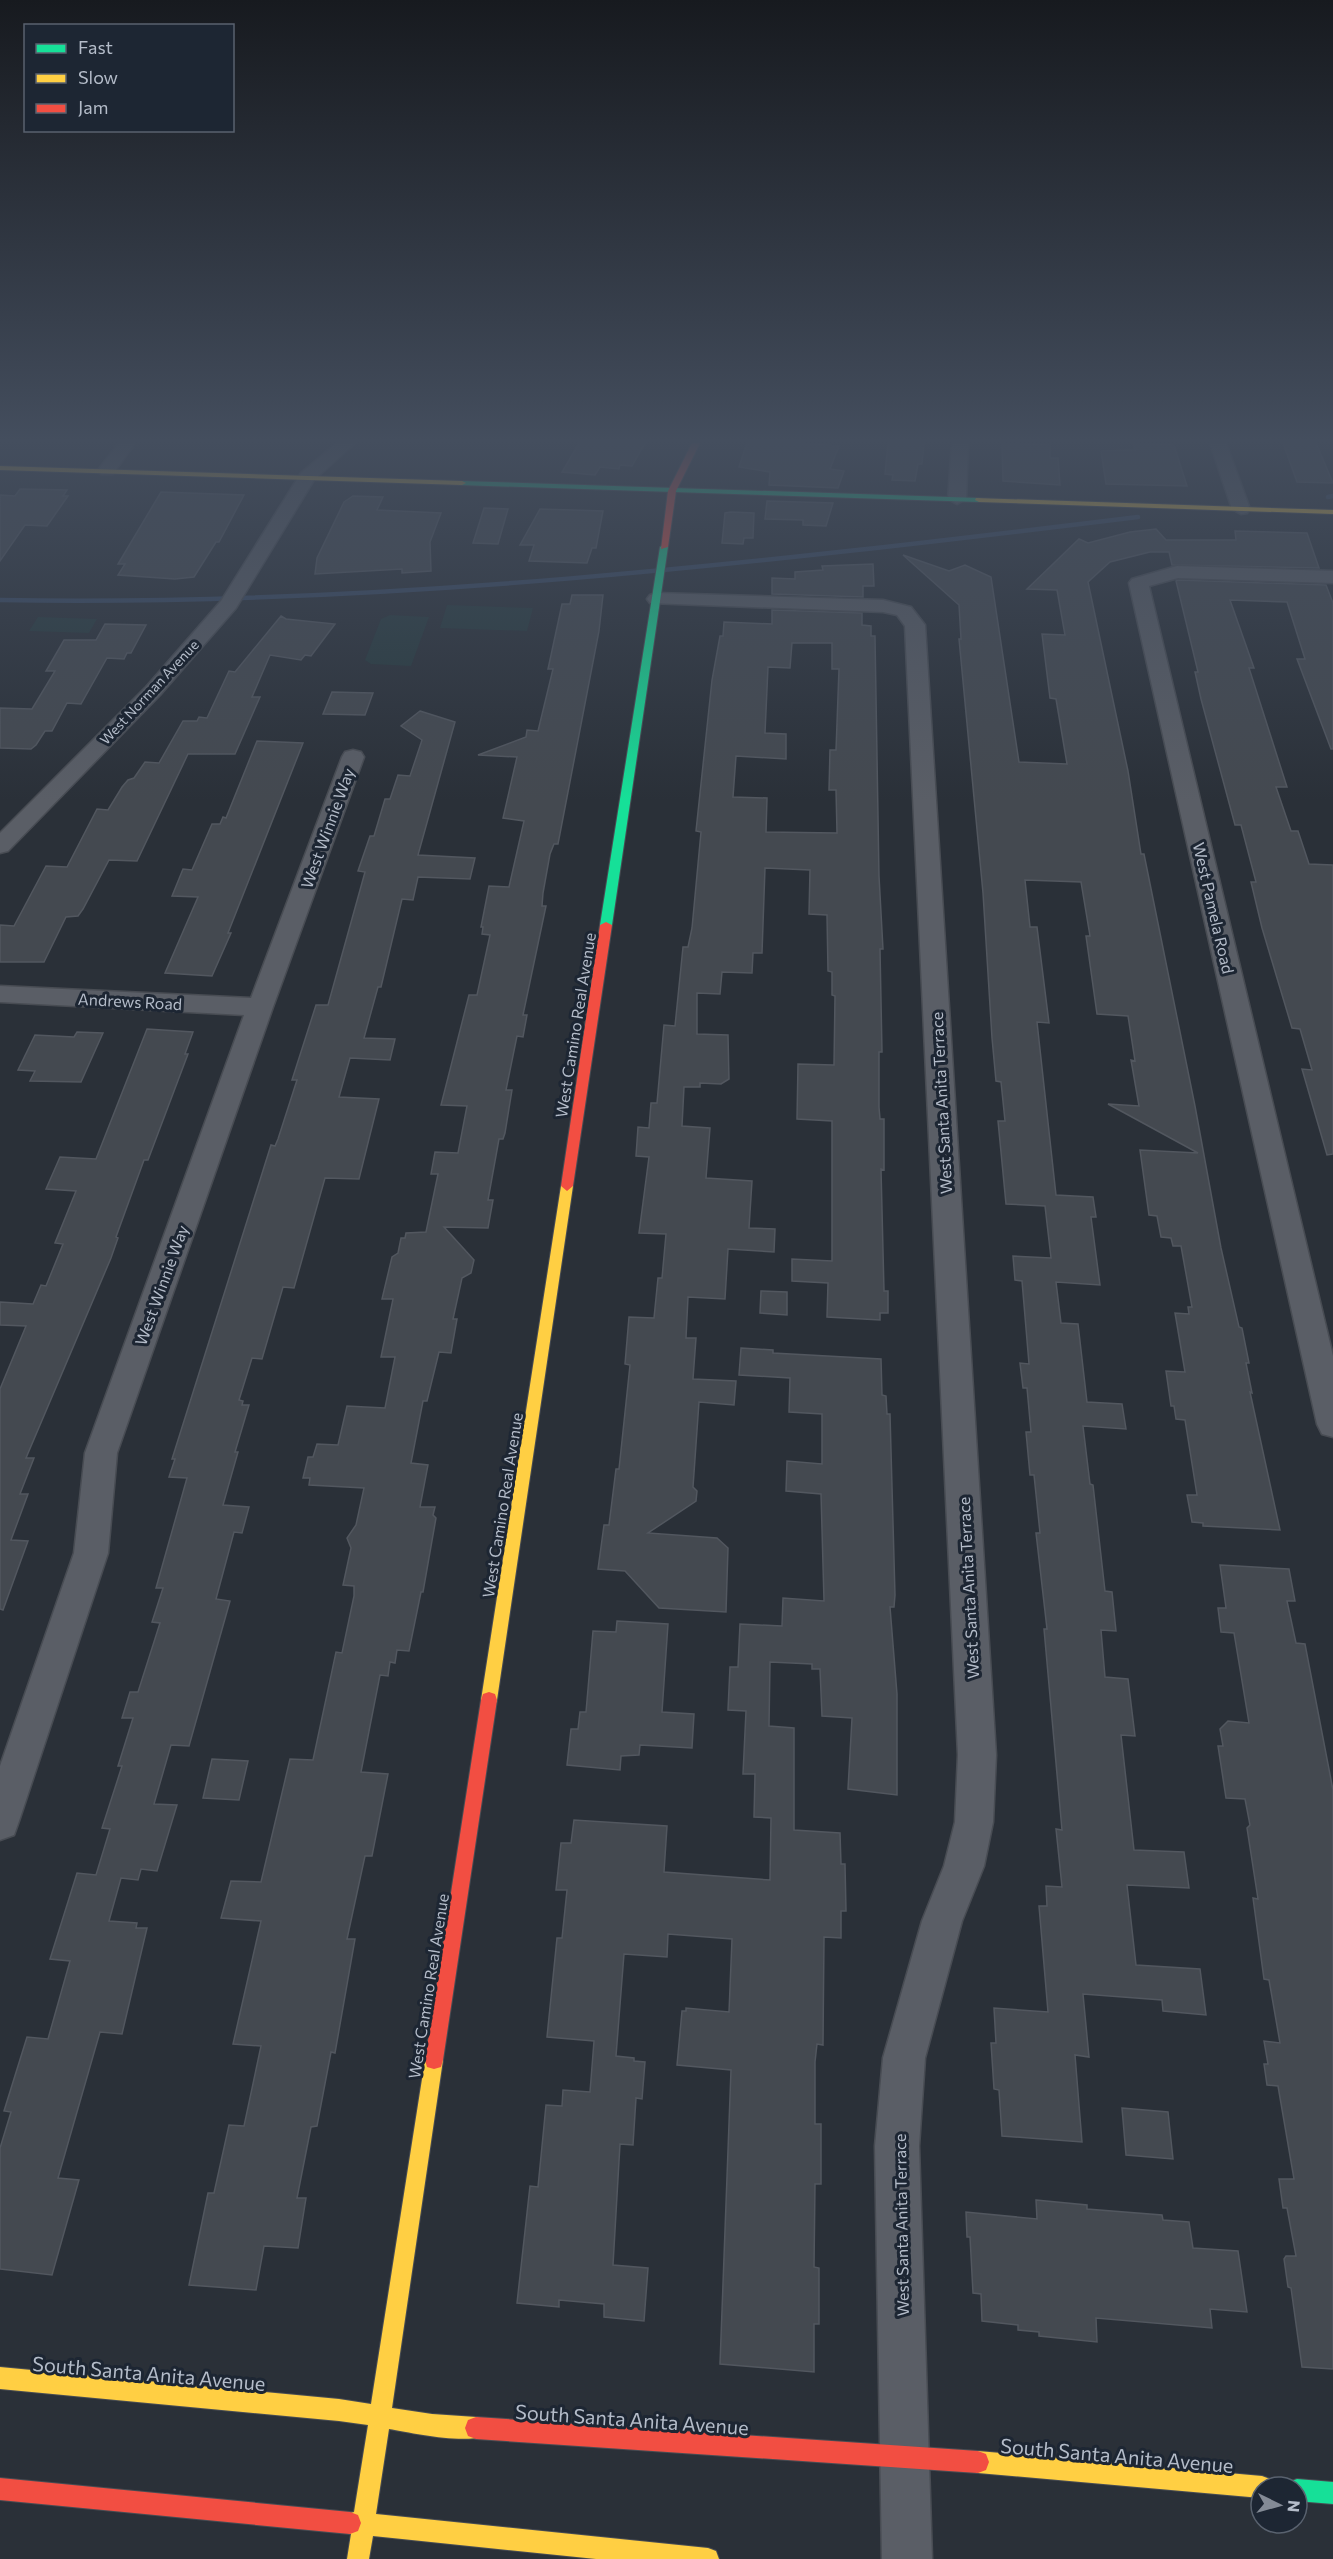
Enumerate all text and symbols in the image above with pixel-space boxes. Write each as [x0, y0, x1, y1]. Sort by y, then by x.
legend [24, 24, 234, 132]
text: Fast [78, 36, 113, 58]
text: Slow [78, 66, 118, 88]
text: Jam [78, 96, 108, 118]
street label: West Norman Avenue [96, 636, 202, 748]
street label: West Winnie Way [296, 765, 358, 891]
street label: West Pamela Road [1190, 840, 1238, 976]
street label: West Camino Real Avenue [551, 931, 599, 1119]
street label: Andrews Road [77, 989, 183, 1013]
street label: West Santa Anita Terrace [927, 1011, 955, 1195]
street label: West Winnie Way [130, 1222, 192, 1348]
street label: West Camino Real Avenue [478, 1411, 526, 1599]
street label: West Santa Anita Terrace [954, 1496, 982, 1680]
street label: West Camino Real Avenue [404, 1892, 452, 2080]
street label: West Santa Anita Terrace [890, 2134, 912, 2316]
street label: South Santa Anita Avenue [31, 2351, 267, 2395]
street label: South Santa Anita Avenue [514, 2399, 750, 2439]
street label: South Santa Anita Avenue [999, 2433, 1235, 2477]
north arrow [1249, 2475, 1309, 2535]
text: N [1284, 2500, 1304, 2513]

